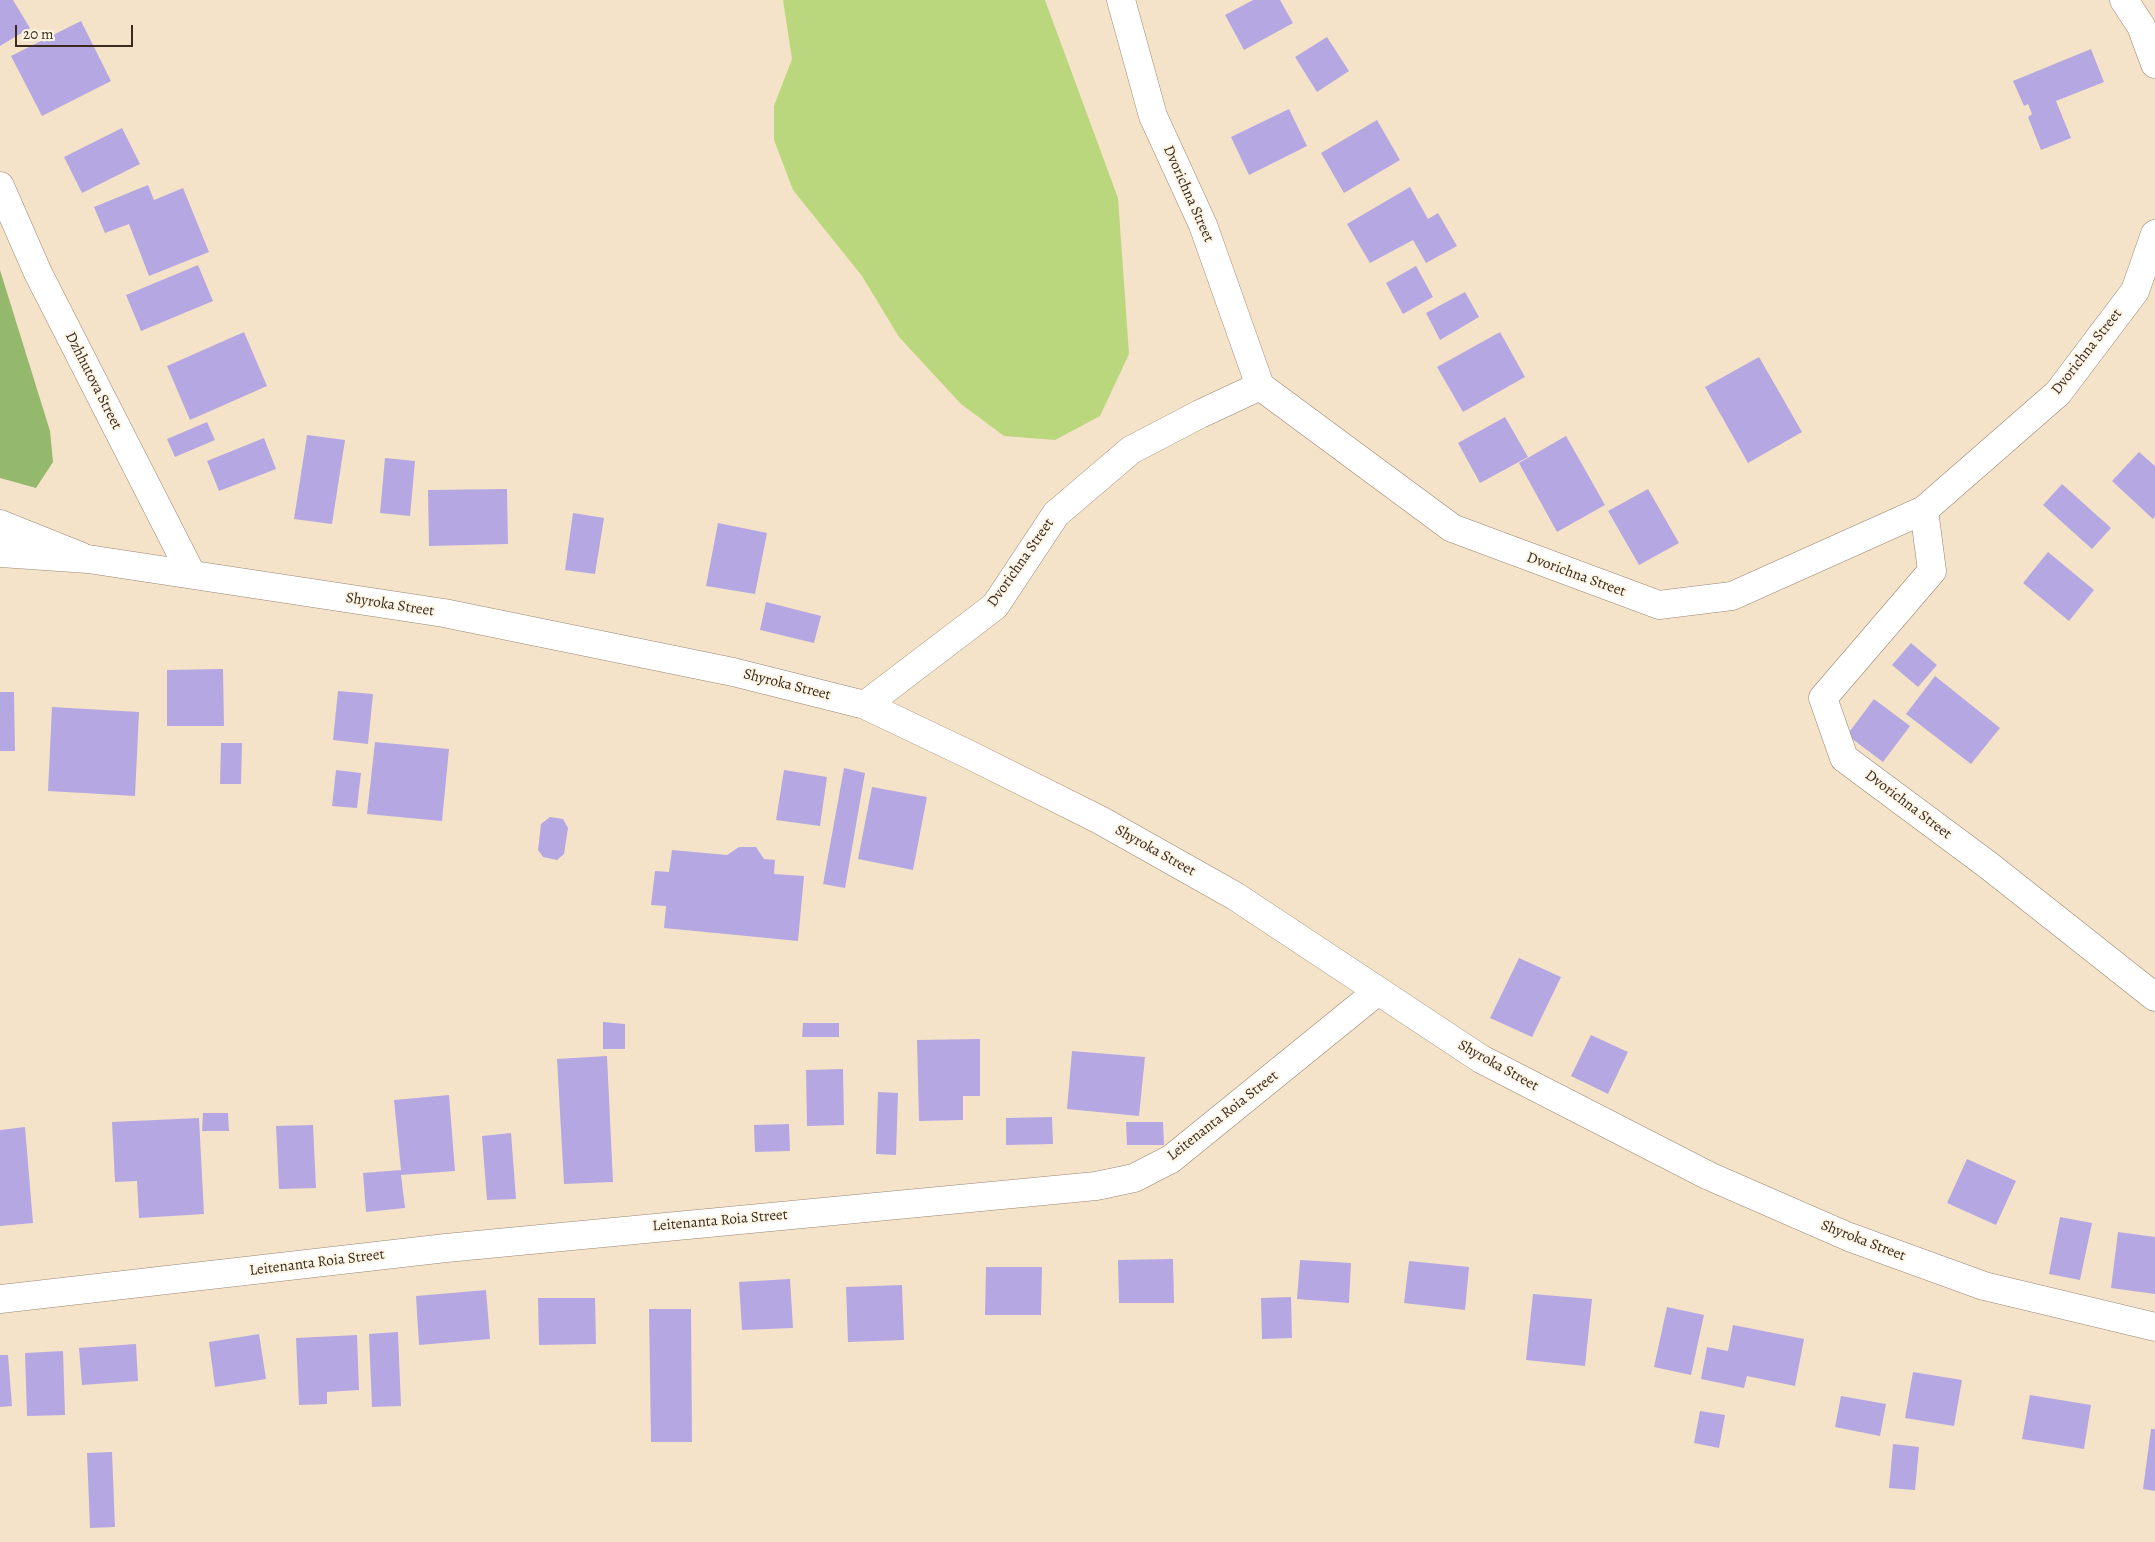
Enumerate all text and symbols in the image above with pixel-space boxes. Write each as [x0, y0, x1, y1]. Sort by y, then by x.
scale bar [18, 15, 135, 47]
text: 20 m [23, 24, 54, 44]
street label: Dvorichna Street [1159, 143, 1217, 245]
street label: Dvorichna Street [2048, 305, 2126, 399]
street label: Dzhhutova Street [61, 329, 125, 433]
street label: Dvorichna Street [984, 515, 1058, 611]
street label: Dvorichna Street [1524, 549, 1628, 601]
street label: Shyroka Street [345, 589, 435, 621]
street label: Shyroka Street [742, 665, 832, 705]
street label: Dvorichna Street [1861, 767, 1955, 843]
street label: Shyroka Street [1112, 821, 1198, 881]
street label: Shyroka Street [1455, 1036, 1541, 1096]
street label: Leitenanta Roia Street [1164, 1067, 1282, 1165]
street label: Leitenanta Roia Street [652, 1206, 788, 1236]
street label: Shyroka Street [1818, 1217, 1908, 1265]
street label: Leitenanta Roia Street [248, 1246, 386, 1280]

